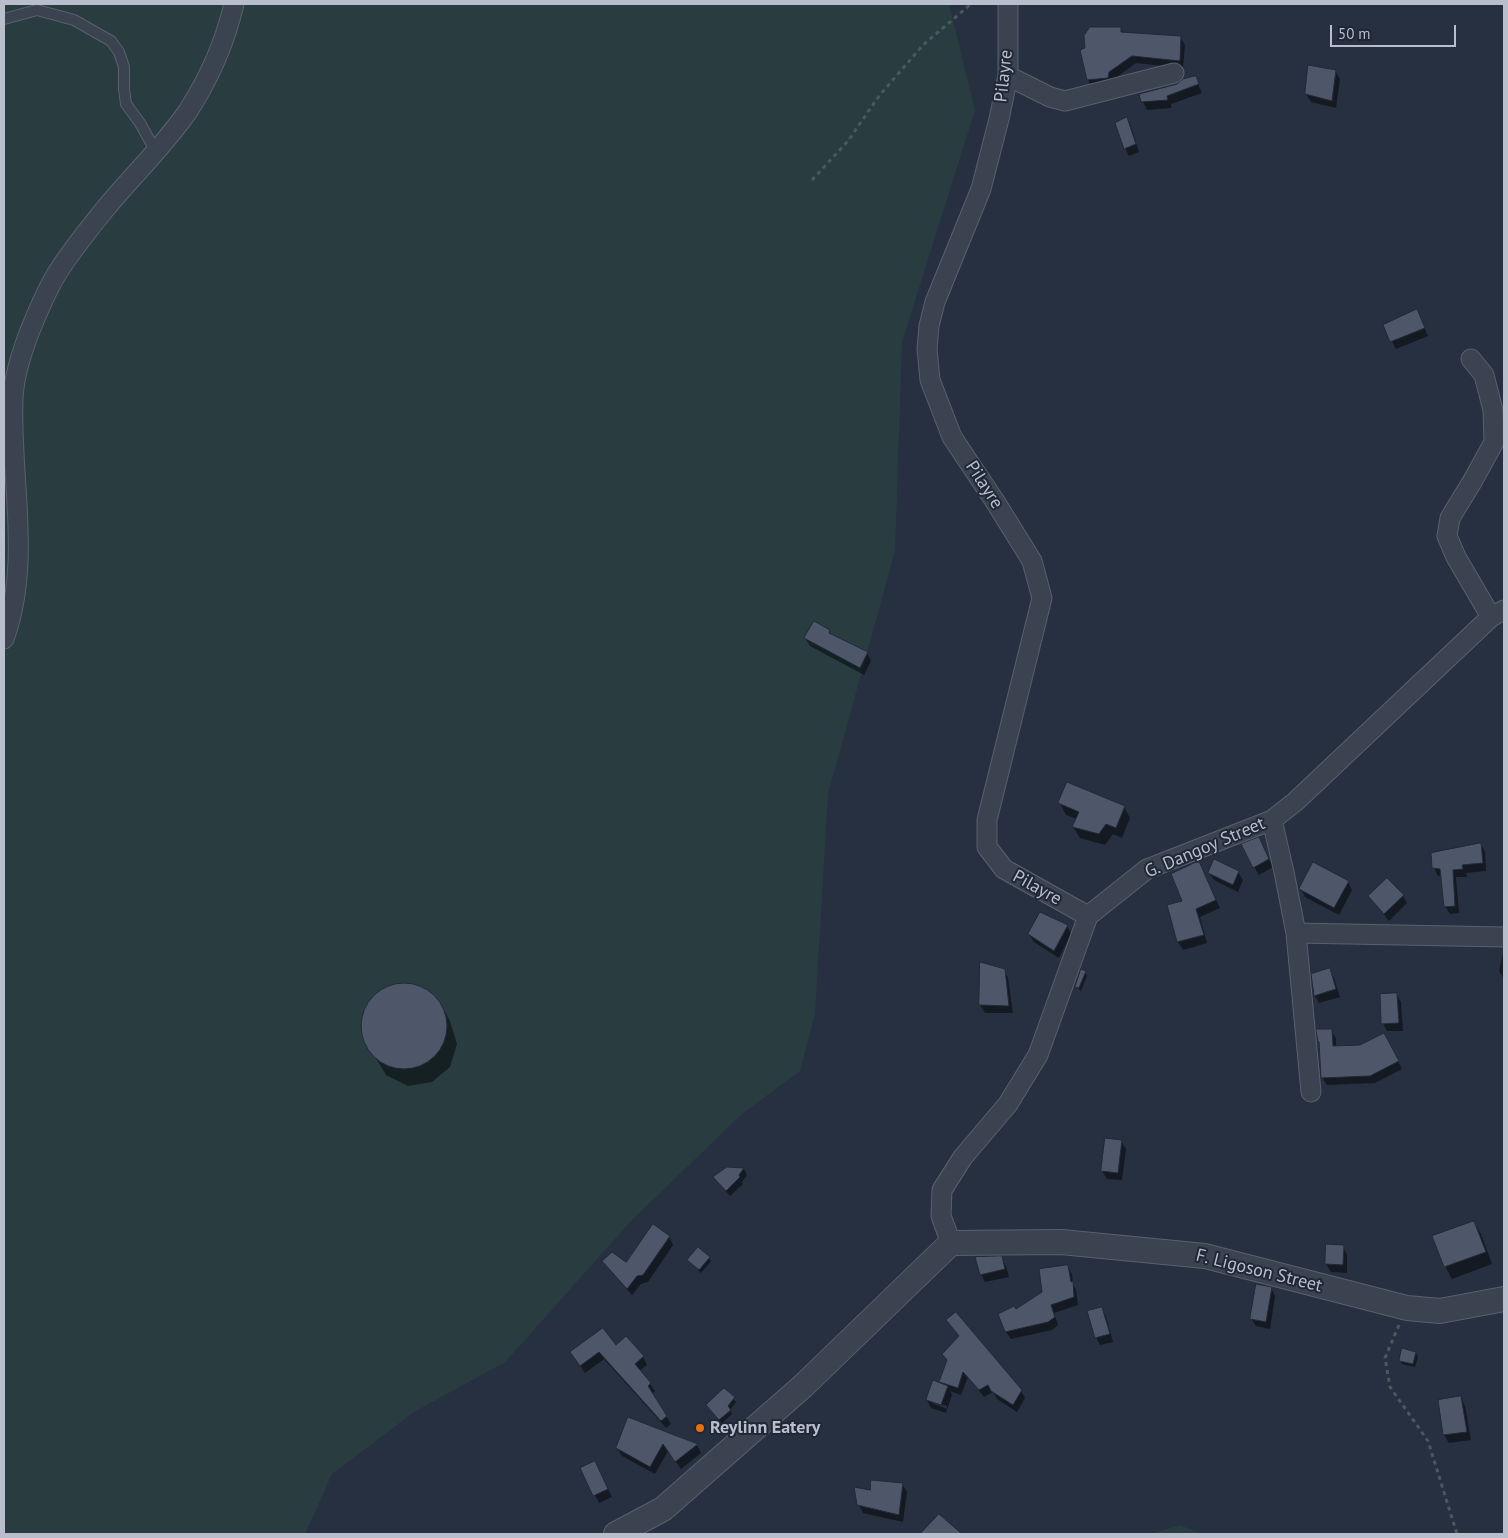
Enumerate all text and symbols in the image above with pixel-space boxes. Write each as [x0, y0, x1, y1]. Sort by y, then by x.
scale bar [1333, 15, 1459, 47]
text: 50 m [1338, 24, 1371, 43]
street label: Pilayre [991, 49, 1017, 103]
street label: Pilayre [961, 457, 1007, 513]
street label: G. Dangoy Street [1142, 813, 1268, 883]
street label: Pilayre [1009, 866, 1065, 910]
street label: F. Ligoson Street [1194, 1245, 1324, 1297]
place label: Reylinn Eatery [710, 1417, 820, 1439]
marker: Reylinn Eatery [694, 1422, 706, 1434]

